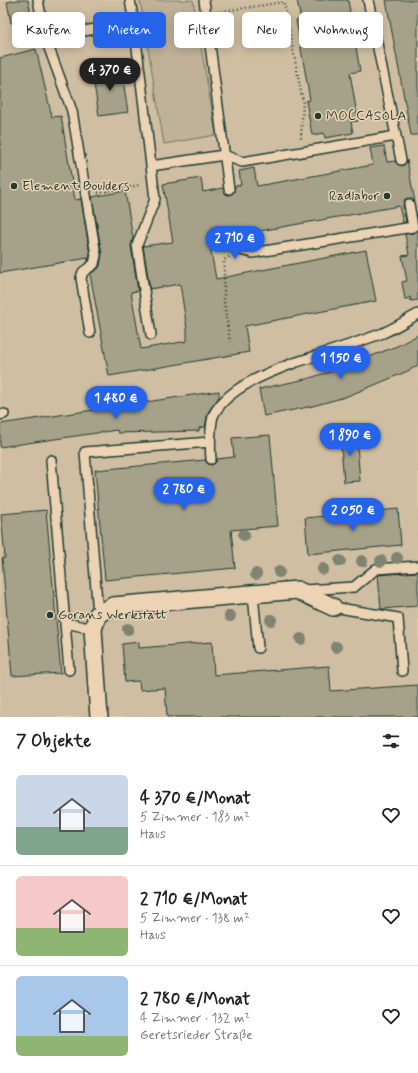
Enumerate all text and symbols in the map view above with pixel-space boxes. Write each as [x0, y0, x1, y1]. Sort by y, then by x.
chip: Kaufen [12, 12, 85, 48]
chip: Mieten [93, 12, 166, 48]
chip: Filter [174, 12, 234, 48]
chip: Neu [242, 12, 291, 48]
chip: Wohnung [299, 12, 383, 48]
pin: 4 370 € [73, 58, 147, 92]
text: 4 370 € [88, 62, 132, 79]
place label: MOCCASOLA [326, 107, 407, 125]
marker: MOCCASOLA [313, 111, 323, 121]
place label: Element Boulders [22, 177, 130, 195]
marker: Element Boulders [9, 181, 19, 191]
place label: Radlabor [329, 187, 379, 205]
marker: Radlabor [382, 191, 392, 201]
pin: 2 710 € [198, 226, 272, 260]
text: 2 710 € [215, 230, 255, 247]
pin: 1 150 € [304, 346, 378, 380]
text: 1 150 € [320, 350, 362, 367]
pin: 1 480 € [79, 386, 153, 420]
text: 1 480 € [94, 390, 138, 407]
pin: 1 890 € [313, 423, 387, 457]
text: 1 890 € [329, 427, 371, 444]
pin: 2 780 € [147, 477, 221, 511]
text: 2 780 € [163, 481, 205, 498]
pin: 2 050 € [316, 498, 390, 532]
text: 2 050 € [331, 502, 375, 519]
place label: Gorans Werkstatt [58, 606, 169, 624]
marker: Gorans Werkstatt [45, 610, 55, 620]
text: 7 Objekte [16, 730, 91, 752]
icon: filters [380, 730, 402, 752]
text: 4 370 €/Monat [140, 787, 251, 809]
icon: home [48, 791, 96, 839]
icon: heart [380, 804, 402, 826]
text: 5 Zimmer · 183 m² [140, 809, 250, 826]
text: Haus [140, 826, 166, 843]
text: 2 710 €/Monat [140, 888, 248, 910]
icon: home [48, 892, 96, 940]
icon: heart [380, 905, 402, 927]
text: 5 Zimmer · 138 m² [140, 910, 250, 927]
text: Haus [140, 927, 166, 944]
text: 2 780 €/Monat [140, 988, 250, 1010]
icon: home [48, 992, 96, 1040]
icon: heart [380, 1005, 402, 1027]
text: 4 Zimmer · 132 m² [140, 1010, 250, 1027]
text: Geretsrieder Straße [140, 1027, 253, 1044]

